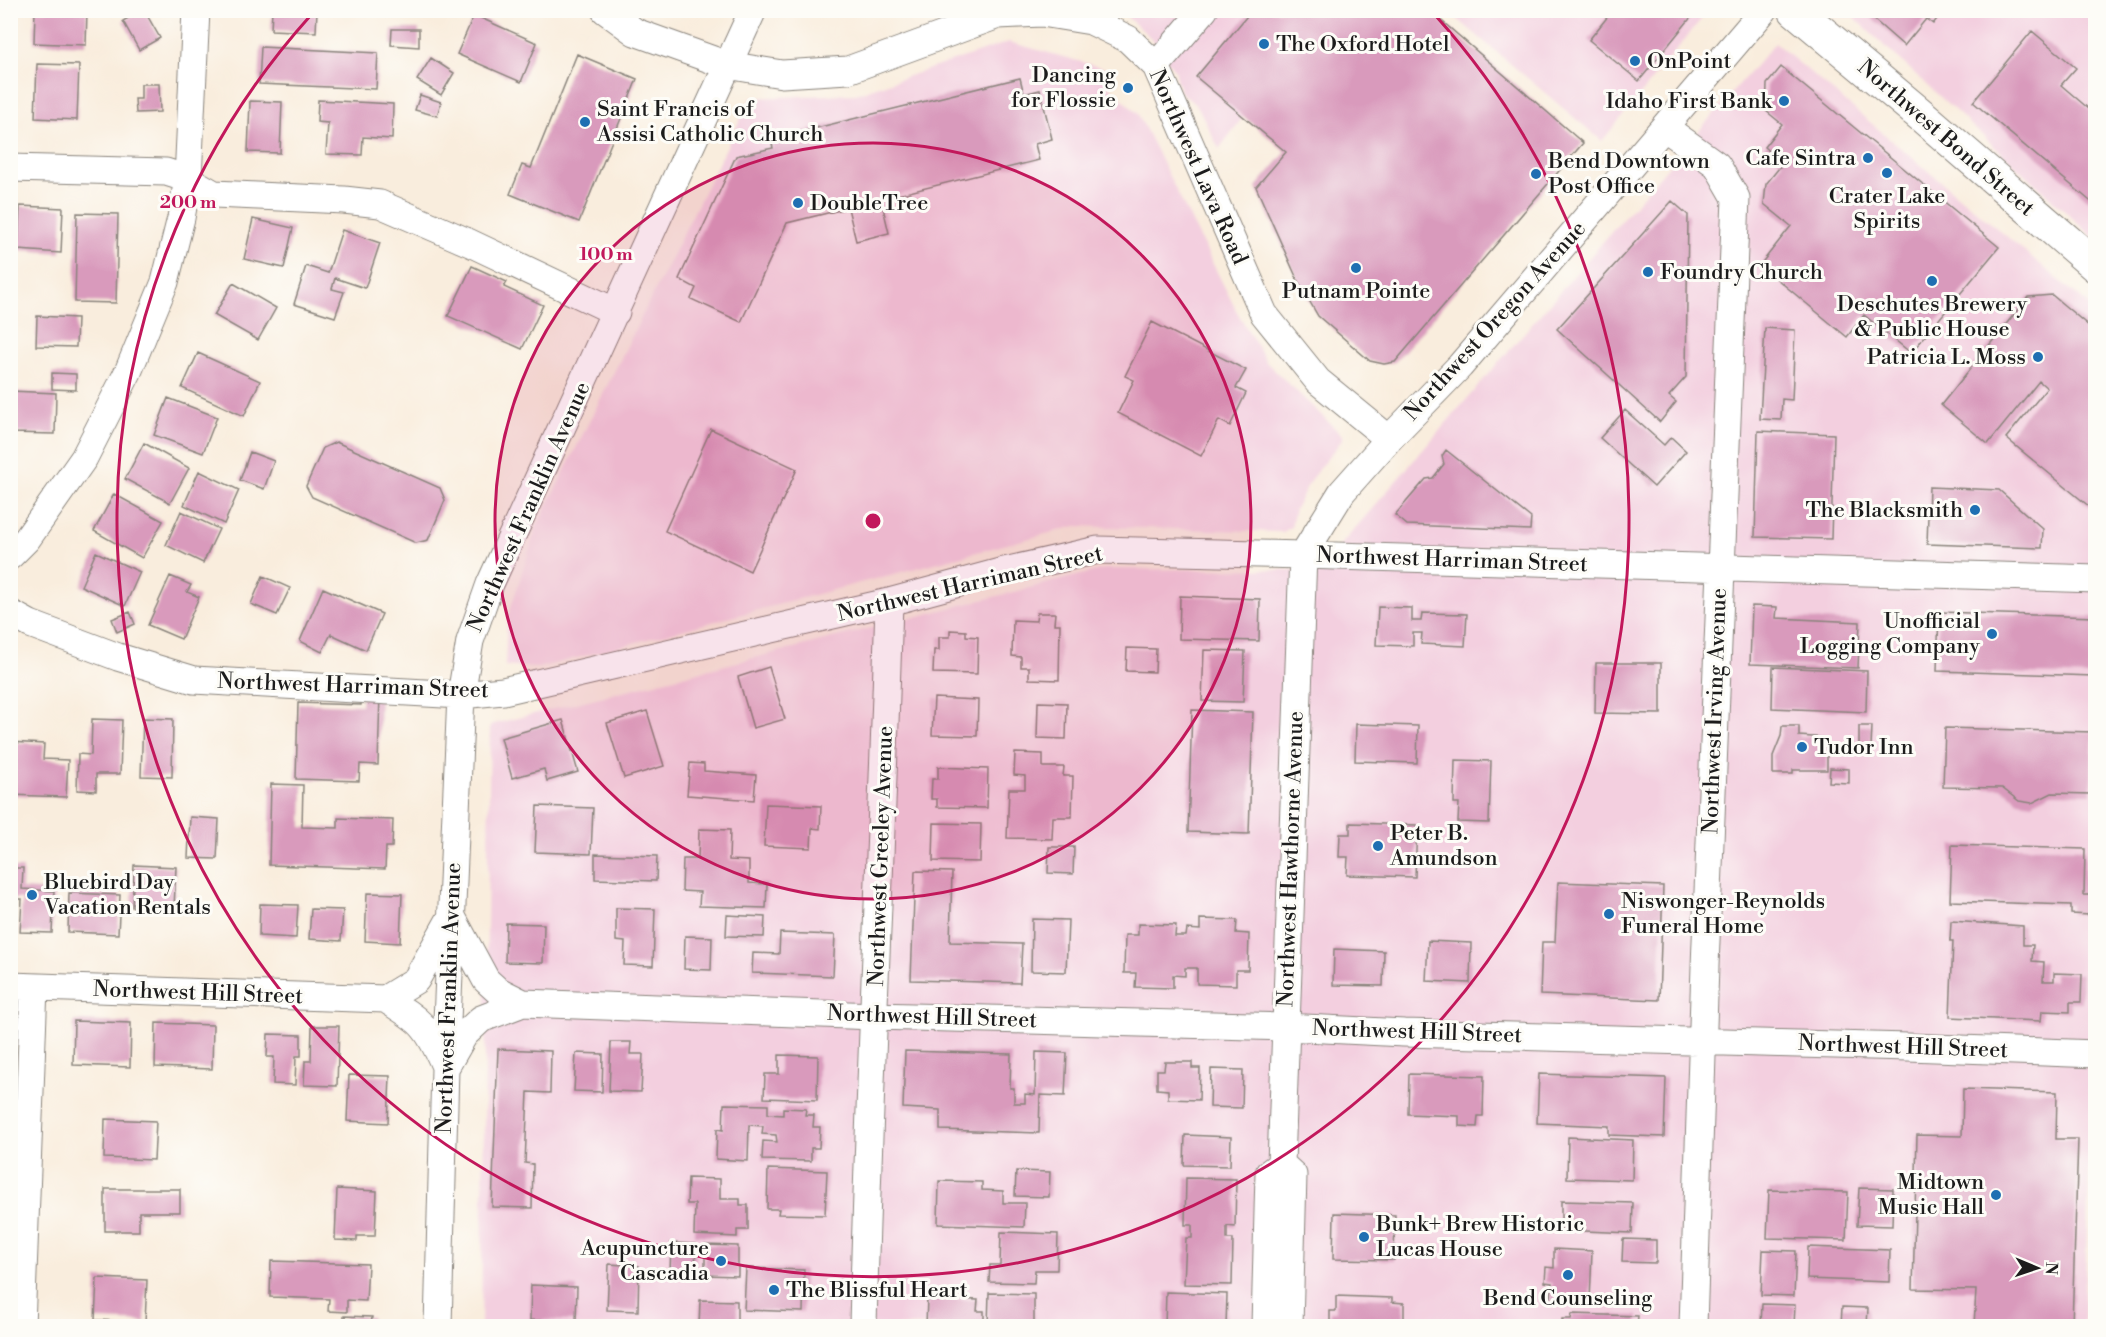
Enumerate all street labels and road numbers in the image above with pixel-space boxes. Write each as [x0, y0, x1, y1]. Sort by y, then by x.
street label: Northwest Bond Street [1852, 54, 2040, 222]
street label: Northwest Lava Road [1143, 65, 1253, 269]
street label: Northwest Oregon Avenue [1398, 216, 1592, 426]
street label: Northwest Franklin Avenue [462, 378, 596, 636]
street label: Northwest Harriman Street [835, 540, 1106, 628]
street label: Northwest Harriman Street [1316, 542, 1588, 578]
street label: Northwest Irving Avenue [1697, 587, 1733, 835]
street label: Northwest Harriman Street [217, 668, 489, 704]
street label: Northwest Hawthorne Avenue [1272, 710, 1310, 1008]
street label: Northwest Greeley Avenue [863, 725, 899, 987]
street label: Northwest Franklin Avenue [431, 862, 467, 1134]
street label: Northwest Hill Street [93, 976, 304, 1010]
street label: Northwest Hill Street [827, 1000, 1038, 1034]
street label: Northwest Hill Street [1312, 1015, 1523, 1049]
street label: Northwest Hill Street [1798, 1030, 2009, 1064]

